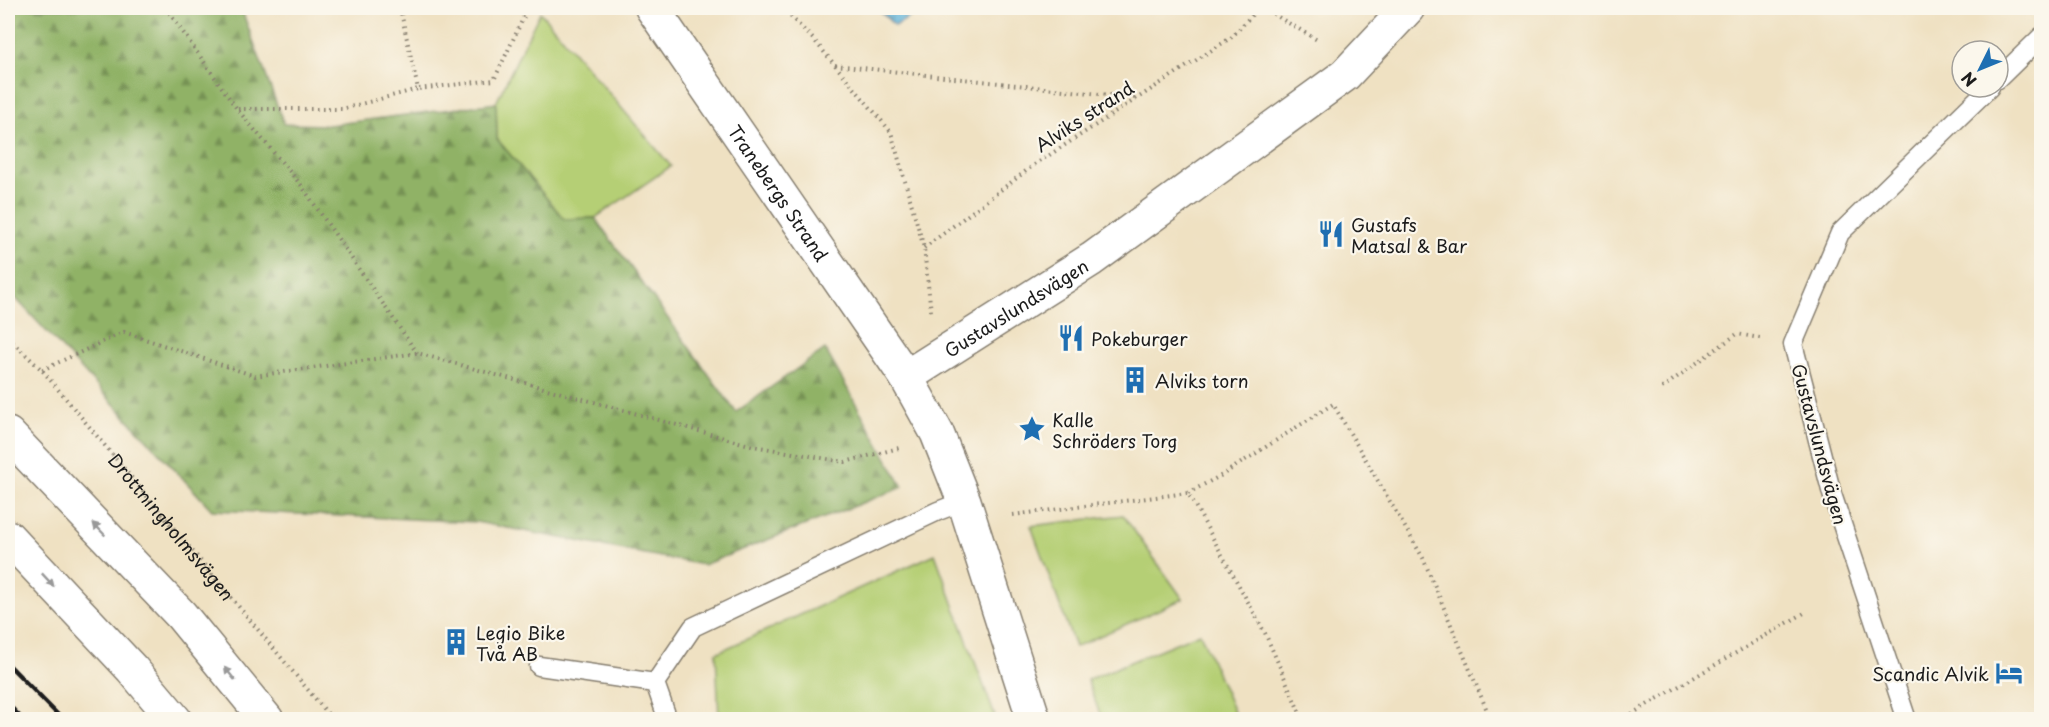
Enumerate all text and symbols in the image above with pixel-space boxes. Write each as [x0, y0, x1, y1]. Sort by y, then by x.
north arrow [1950, 39, 2010, 99]
text: N [1955, 67, 1981, 93]
street label: Alviks strand [1029, 74, 1139, 158]
street label: Tranebergs Strand [722, 119, 836, 266]
place label: Gustafs Matsal & Bar [1351, 211, 1468, 259]
restaurant icon: Gustafs Matsal & Bar [1316, 219, 1346, 249]
street label: Gustavslundsvägen [939, 252, 1093, 363]
restaurant icon: Pokeburger [1056, 323, 1086, 353]
place label: Pokeburger [1091, 325, 1188, 352]
street label: Gustavslundsvägen [1786, 361, 1854, 527]
building icon: Alviks torn [1120, 365, 1150, 395]
place label: Alviks torn [1155, 367, 1248, 394]
place label: Kalle Schröders Torg [1052, 406, 1178, 454]
place icon: Kalle Schröders Torg [1017, 414, 1047, 444]
street label: Drottningholmsvägen [103, 447, 241, 606]
one-way arrow [93, 523, 107, 537]
one-way arrow [40, 572, 54, 586]
place label: Legio Bike Två AB [476, 619, 565, 667]
building icon: Legio Bike Två AB [441, 627, 471, 657]
hotel icon: Scandic Alvik [1994, 658, 2024, 688]
place label: Scandic Alvik [1872, 660, 1989, 687]
one-way arrow [223, 666, 236, 682]

